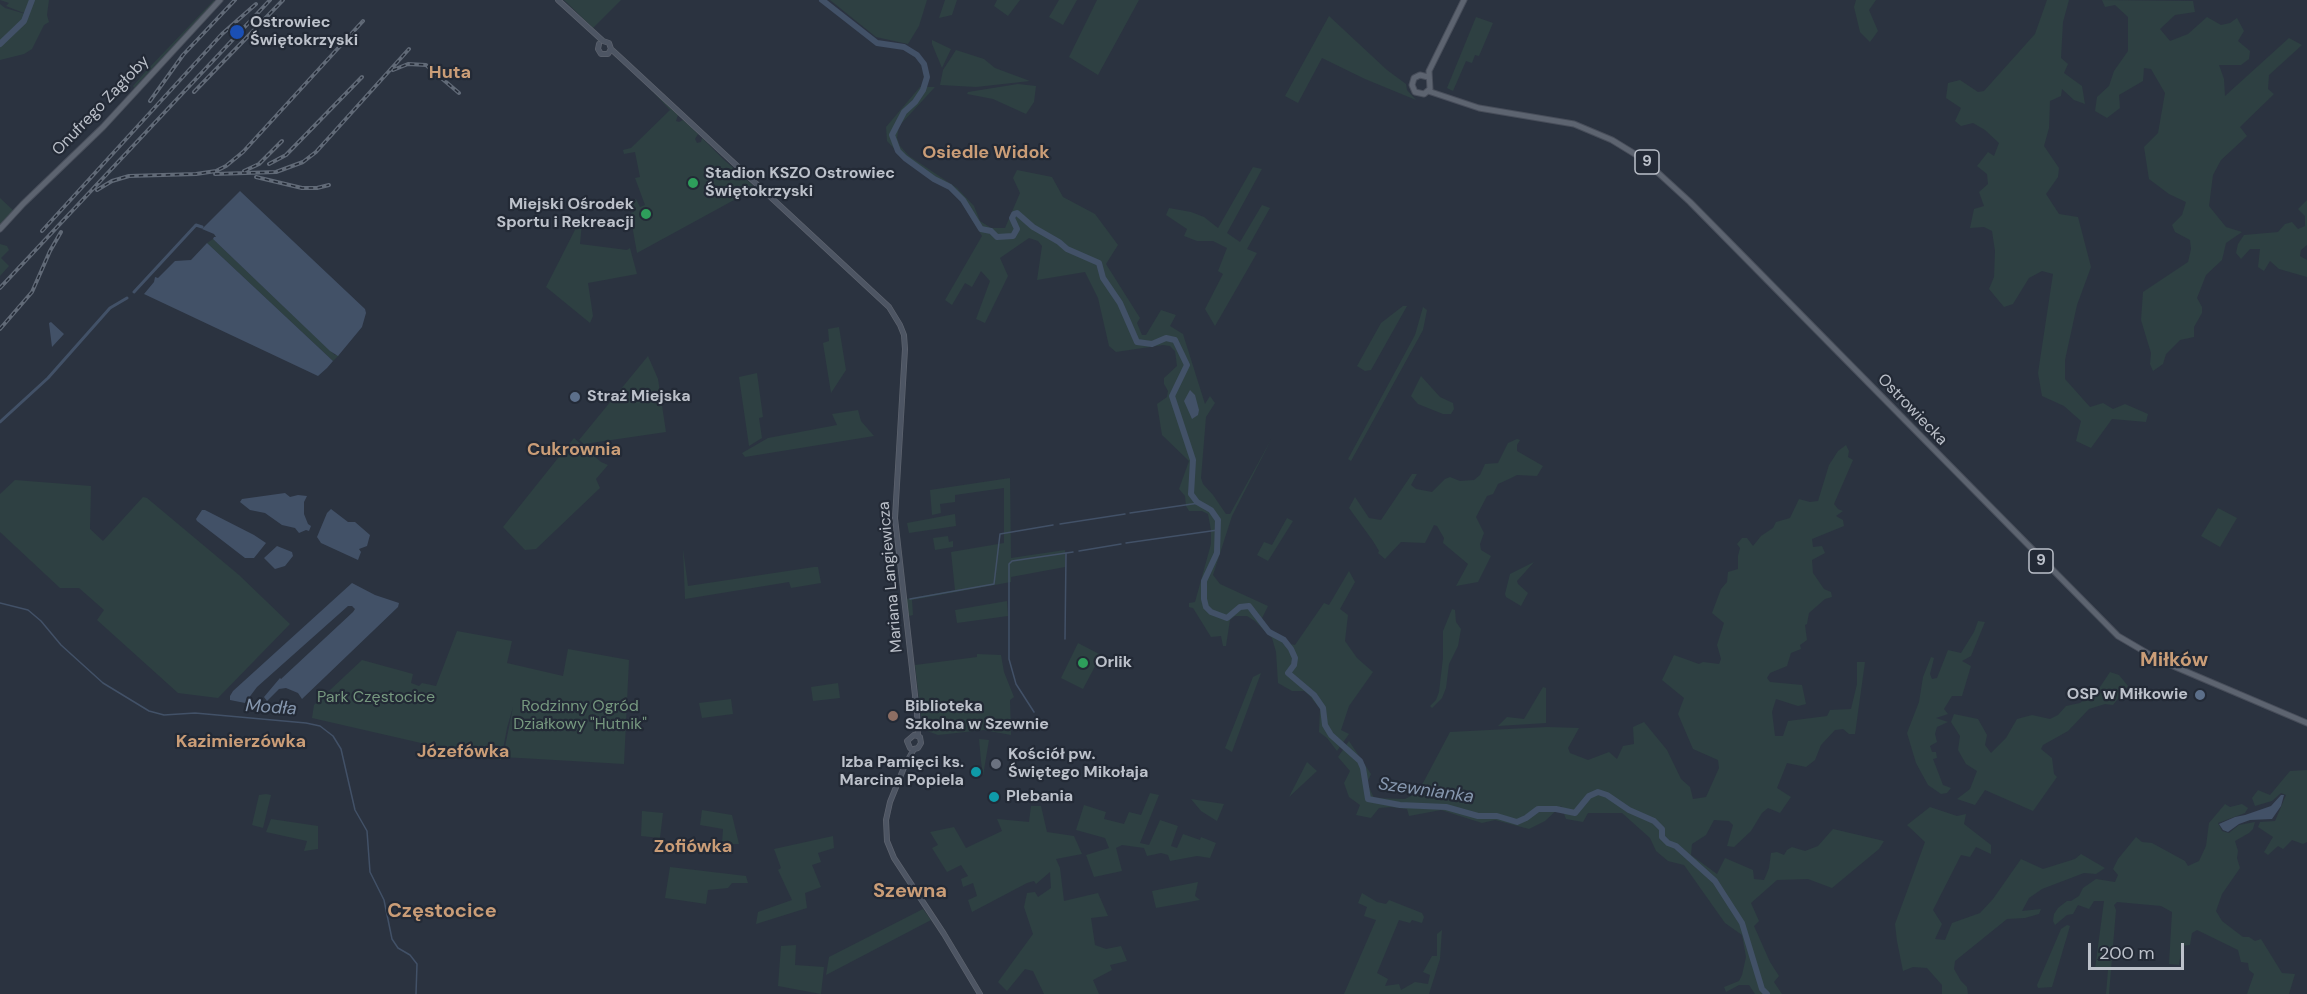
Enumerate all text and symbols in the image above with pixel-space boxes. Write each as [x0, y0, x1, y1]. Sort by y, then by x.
place label: Ostrowiec Świętokrzyski [250, 13, 358, 51]
marker: Ostrowiec Świętokrzyski [228, 23, 246, 41]
street label: Onufrego Zagłoby [49, 52, 153, 160]
district label: Huta [429, 62, 471, 84]
district label: Osiedle Widok [922, 142, 1050, 164]
road number: 9 [1635, 150, 1659, 174]
place label: Stadion KSZO Ostrowiec Świętokrzyski [705, 164, 895, 202]
marker: Stadion KSZO Ostrowiec Świętokrzyski [686, 176, 700, 190]
place label: Miejski Ośrodek Sportu i Rekreacji [496, 195, 634, 233]
marker: Miejski Ośrodek Sportu i Rekreacji [639, 207, 653, 221]
street label: Ostrowiecka [1873, 370, 1951, 450]
place label: Straż Miejska [587, 387, 691, 407]
marker: Straż Miejska [568, 390, 582, 404]
district label: Cukrownia [527, 439, 621, 461]
street label: Mariana Langiewicza [875, 501, 907, 653]
road number: 9 [2029, 549, 2053, 573]
district label: Miłków [2140, 649, 2208, 673]
place label: Orlik [1095, 653, 1132, 673]
marker: Orlik [1076, 656, 1090, 670]
place label: OSP w Miłkowie [2067, 685, 2188, 705]
park label: Park Częstocice [317, 688, 435, 708]
marker: OSP w Miłkowie [2193, 688, 2207, 702]
water label: Modła [245, 695, 297, 721]
park label: Rodzinny Ogród Działkowy "Hutnik" [513, 697, 647, 735]
place label: Biblioteka Szkolna w Szewnie [905, 697, 1049, 735]
marker: Biblioteka Szkolna w Szewnie [886, 709, 900, 723]
district label: Kazimierzówka [176, 731, 306, 753]
district label: Józefówka [417, 741, 509, 763]
place label: Kościół pw. Świętego Mikołaja [1008, 745, 1148, 783]
place label: Izba Pamięci ks. Marcina Popiela [840, 753, 964, 791]
marker: Kościół pw. Świętego Mikołaja [989, 757, 1003, 771]
marker: Izba Pamięci ks. Marcina Popiela [969, 765, 983, 779]
water label: Szewnianka [1377, 774, 1475, 808]
place label: Plebania [1006, 787, 1073, 807]
marker: Plebania [987, 790, 1001, 804]
district label: Zofiówka [654, 836, 732, 858]
district label: Szewna [873, 880, 947, 904]
district label: Częstocice [387, 900, 497, 924]
scale bar [2091, 931, 2187, 969]
text: 200 m [2099, 941, 2155, 965]

